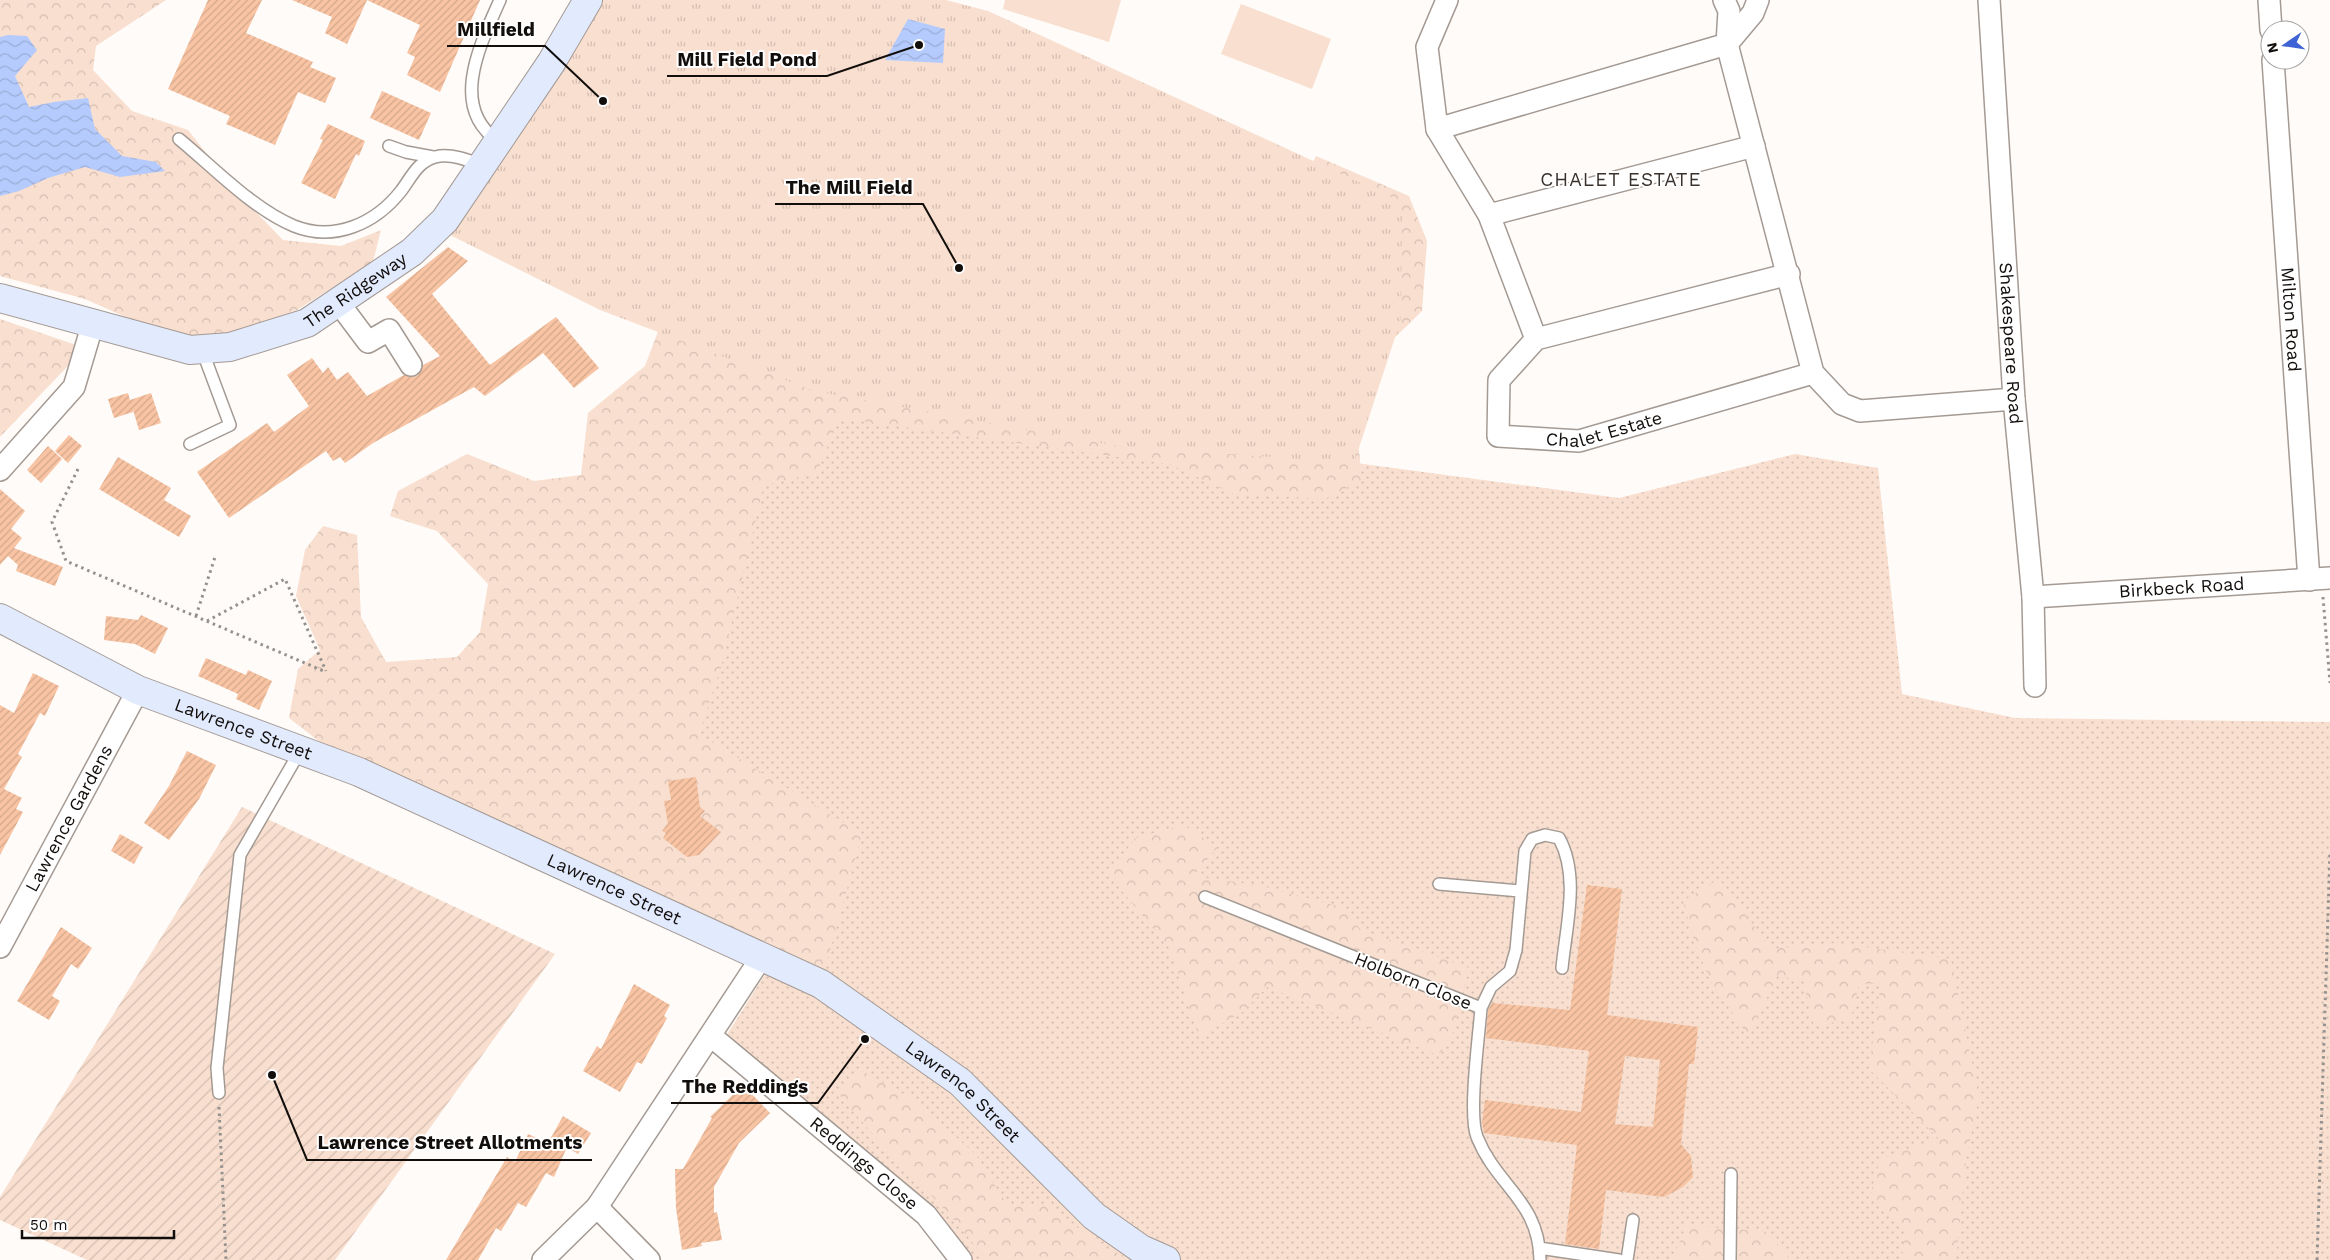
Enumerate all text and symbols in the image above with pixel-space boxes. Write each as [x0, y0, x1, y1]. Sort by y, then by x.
callout: Millfield [447, 12, 545, 46]
text: Millfield [457, 18, 535, 41]
north arrow [2260, 20, 2310, 70]
text: N [2263, 41, 2281, 55]
callout: Mill Field Pond [667, 42, 827, 76]
text: Mill Field Pond [677, 48, 817, 71]
district label: CHALET ESTATE [1540, 168, 1702, 191]
callout: The Mill Field [775, 170, 923, 204]
text: The Mill Field [785, 176, 913, 199]
street label: The Ridgeway [299, 247, 411, 332]
street label: Shakespeare Road [1995, 262, 2027, 425]
street label: Milton Road [2277, 266, 2306, 372]
street label: Chalet Estate [1545, 406, 1664, 451]
street label: Birkbeck Road [2118, 572, 2245, 601]
street label: Lawrence Street [172, 693, 316, 764]
street label: Lawrence Gardens [21, 741, 117, 895]
street label: Lawrence Street [544, 849, 685, 929]
street label: Holborn Close [1351, 947, 1475, 1014]
street label: Lawrence Street [902, 1036, 1025, 1147]
callout: The Reddings [671, 1069, 818, 1103]
text: The Reddings [682, 1075, 808, 1098]
street label: Reddings Close [806, 1112, 923, 1214]
callout: Lawrence Street Allotments [307, 1126, 592, 1160]
text: Lawrence Street Allotments [318, 1131, 583, 1154]
scale bar [22, 1208, 175, 1240]
text: 50 m [30, 1216, 67, 1234]

